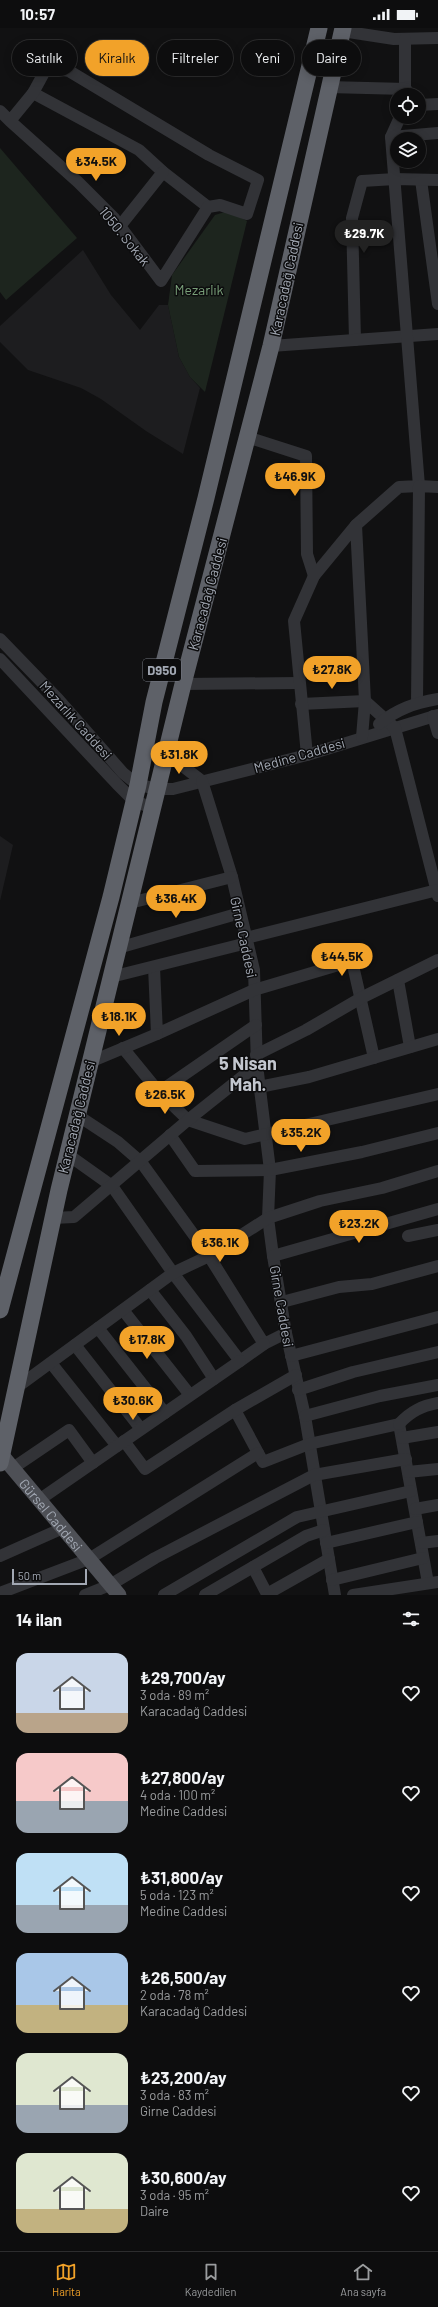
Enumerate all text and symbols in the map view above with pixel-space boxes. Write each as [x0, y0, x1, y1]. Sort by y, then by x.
text: 10:57 [20, 5, 55, 23]
chip: Satılık [12, 40, 77, 76]
chip: Kiralık [85, 40, 149, 76]
chip: Filtreler [157, 40, 233, 76]
chip: Yeni [241, 40, 294, 76]
chip: Daire [302, 40, 361, 76]
map controls [390, 88, 426, 168]
button: locate [390, 88, 426, 124]
button: layers [390, 132, 426, 168]
pin: ₺34.5K [63, 148, 129, 182]
text: ₺34.5K [75, 153, 117, 169]
street label: 1050. Sokak [96, 203, 154, 269]
pin: ₺29.7K [331, 220, 397, 254]
street label: Karacadağ Caddesi [266, 221, 306, 337]
text: ₺29.7K [344, 225, 384, 241]
park label: Mezarlık [174, 281, 224, 298]
pin: ₺46.9K [262, 463, 328, 497]
text: ₺46.9K [274, 468, 316, 484]
street label: Karacadağ Caddesi [184, 536, 230, 652]
pin: ₺27.8K [299, 656, 365, 690]
road number: D950 [143, 659, 181, 681]
text: ₺27.8K [312, 661, 352, 677]
street label: Mezarlık Caddesi [36, 677, 116, 763]
street label: Medine Caddesi [252, 734, 346, 776]
pin: ₺31.8K [146, 741, 212, 775]
text: ₺31.8K [160, 746, 198, 762]
pin: ₺36.4K [143, 885, 209, 919]
text: ₺36.4K [155, 890, 197, 906]
street label: Girne Caddesi [227, 895, 261, 979]
pin: ₺44.5K [309, 943, 375, 977]
text: ₺44.5K [321, 948, 363, 964]
pin: ₺18.1K [86, 1003, 152, 1037]
text: ₺18.1K [101, 1008, 137, 1024]
district label: 5 Nisan Mah. [219, 1052, 277, 1095]
street label: Karacadağ Caddesi [54, 1059, 98, 1175]
pin: ₺26.5K [132, 1081, 198, 1115]
text: ₺26.5K [144, 1086, 186, 1102]
pin: ₺35.2K [268, 1119, 334, 1153]
text: ₺35.2K [280, 1124, 322, 1140]
pin: ₺23.2K [326, 1210, 392, 1244]
text: ₺23.2K [338, 1215, 380, 1231]
pin: ₺36.1K [187, 1229, 253, 1263]
text: ₺36.1K [201, 1234, 239, 1250]
street label: Girne Caddesi [266, 1264, 298, 1348]
pin: ₺17.8K [114, 1326, 180, 1360]
text: ₺17.8K [128, 1331, 166, 1347]
pin: ₺30.6K [100, 1387, 166, 1421]
text: ₺30.6K [112, 1392, 154, 1408]
street label: Gürsel Caddesi [16, 1475, 87, 1554]
scale bar [12, 1567, 87, 1586]
text: 50 m [18, 1569, 41, 1582]
icon: filters [400, 1608, 422, 1630]
text: 14 ilan [16, 1609, 62, 1629]
text: ₺29,700/ay [140, 1667, 226, 1687]
icon: home [48, 1669, 96, 1717]
icon: heart [400, 1682, 422, 1704]
text: 3 oda · 89 m² [140, 1687, 209, 1703]
text: Karacadağ Caddesi [140, 1703, 247, 1719]
text: ₺27,800/ay [140, 1767, 225, 1787]
icon: home [48, 1769, 96, 1817]
icon: heart [400, 1782, 422, 1804]
text: 4 oda · 100 m² [140, 1787, 215, 1803]
text: Medine Caddesi [140, 1803, 227, 1819]
text: ₺31,800/ay [140, 1867, 223, 1887]
icon: home [48, 1869, 96, 1917]
icon: heart [400, 1882, 422, 1904]
text: 5 oda · 123 m² [140, 1887, 214, 1903]
text: Medine Caddesi [140, 1903, 227, 1919]
text: ₺26,500/ay [140, 1967, 226, 1987]
icon: home [48, 1969, 96, 2017]
icon: heart [400, 1982, 422, 2004]
text: 2 oda · 78 m² [140, 1987, 209, 2003]
text: Karacadağ Caddesi [140, 2003, 247, 2019]
text: ₺23,200/ay [140, 2067, 227, 2087]
icon: home [48, 2069, 96, 2117]
icon: heart [400, 2082, 422, 2104]
text: 3 oda · 83 m² [140, 2087, 209, 2103]
text: Girne Caddesi [140, 2103, 216, 2119]
text: ₺30,600/ay [140, 2167, 227, 2187]
icon: home [48, 2169, 96, 2217]
icon: heart [400, 2182, 422, 2204]
text: 3 oda · 95 m² [140, 2187, 209, 2203]
text: Daire [140, 2203, 169, 2219]
tab: Harita [52, 2261, 81, 2298]
tab: Kaydedilen [185, 2261, 236, 2298]
tab: Ana sayfa [340, 2261, 386, 2298]

